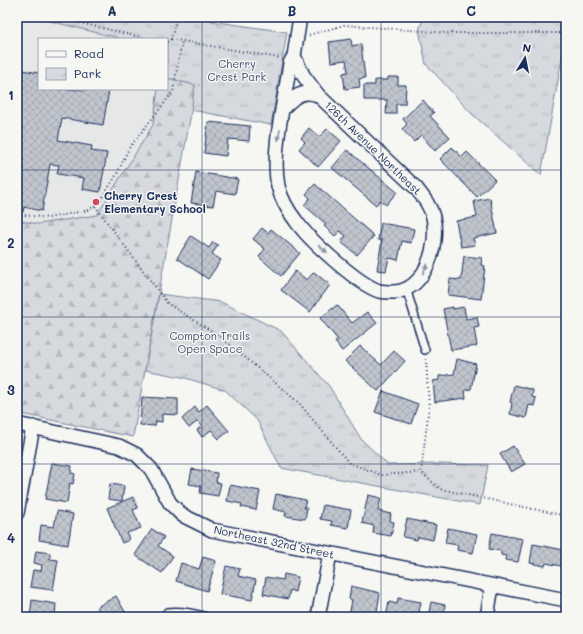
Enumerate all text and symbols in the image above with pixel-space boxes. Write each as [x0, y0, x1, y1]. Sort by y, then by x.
text: A [107, 2, 117, 19]
text: B [288, 2, 297, 19]
text: C [466, 2, 476, 19]
legend [38, 38, 168, 90]
north arrow [505, 38, 545, 78]
text: N [521, 40, 532, 56]
text: Road [74, 45, 104, 61]
park label: Cherry Crest Park [208, 56, 267, 84]
text: Park [74, 65, 101, 81]
text: 1 [8, 86, 14, 103]
street label: 126th Avenue Northeast [322, 97, 425, 198]
one-way arrow [276, 129, 282, 141]
place label: Cherry Crest Elementary School [104, 188, 206, 216]
marker: Cherry Crest Elementary School [91, 197, 101, 207]
text: 2 [7, 234, 15, 251]
one-way arrow [318, 244, 329, 253]
one-way arrow [421, 263, 428, 274]
park label: Compton Trails Open Space [170, 328, 250, 356]
text: 3 [7, 381, 15, 398]
street label: Northeast 32nd Street [213, 521, 336, 562]
text: 4 [7, 529, 15, 546]

